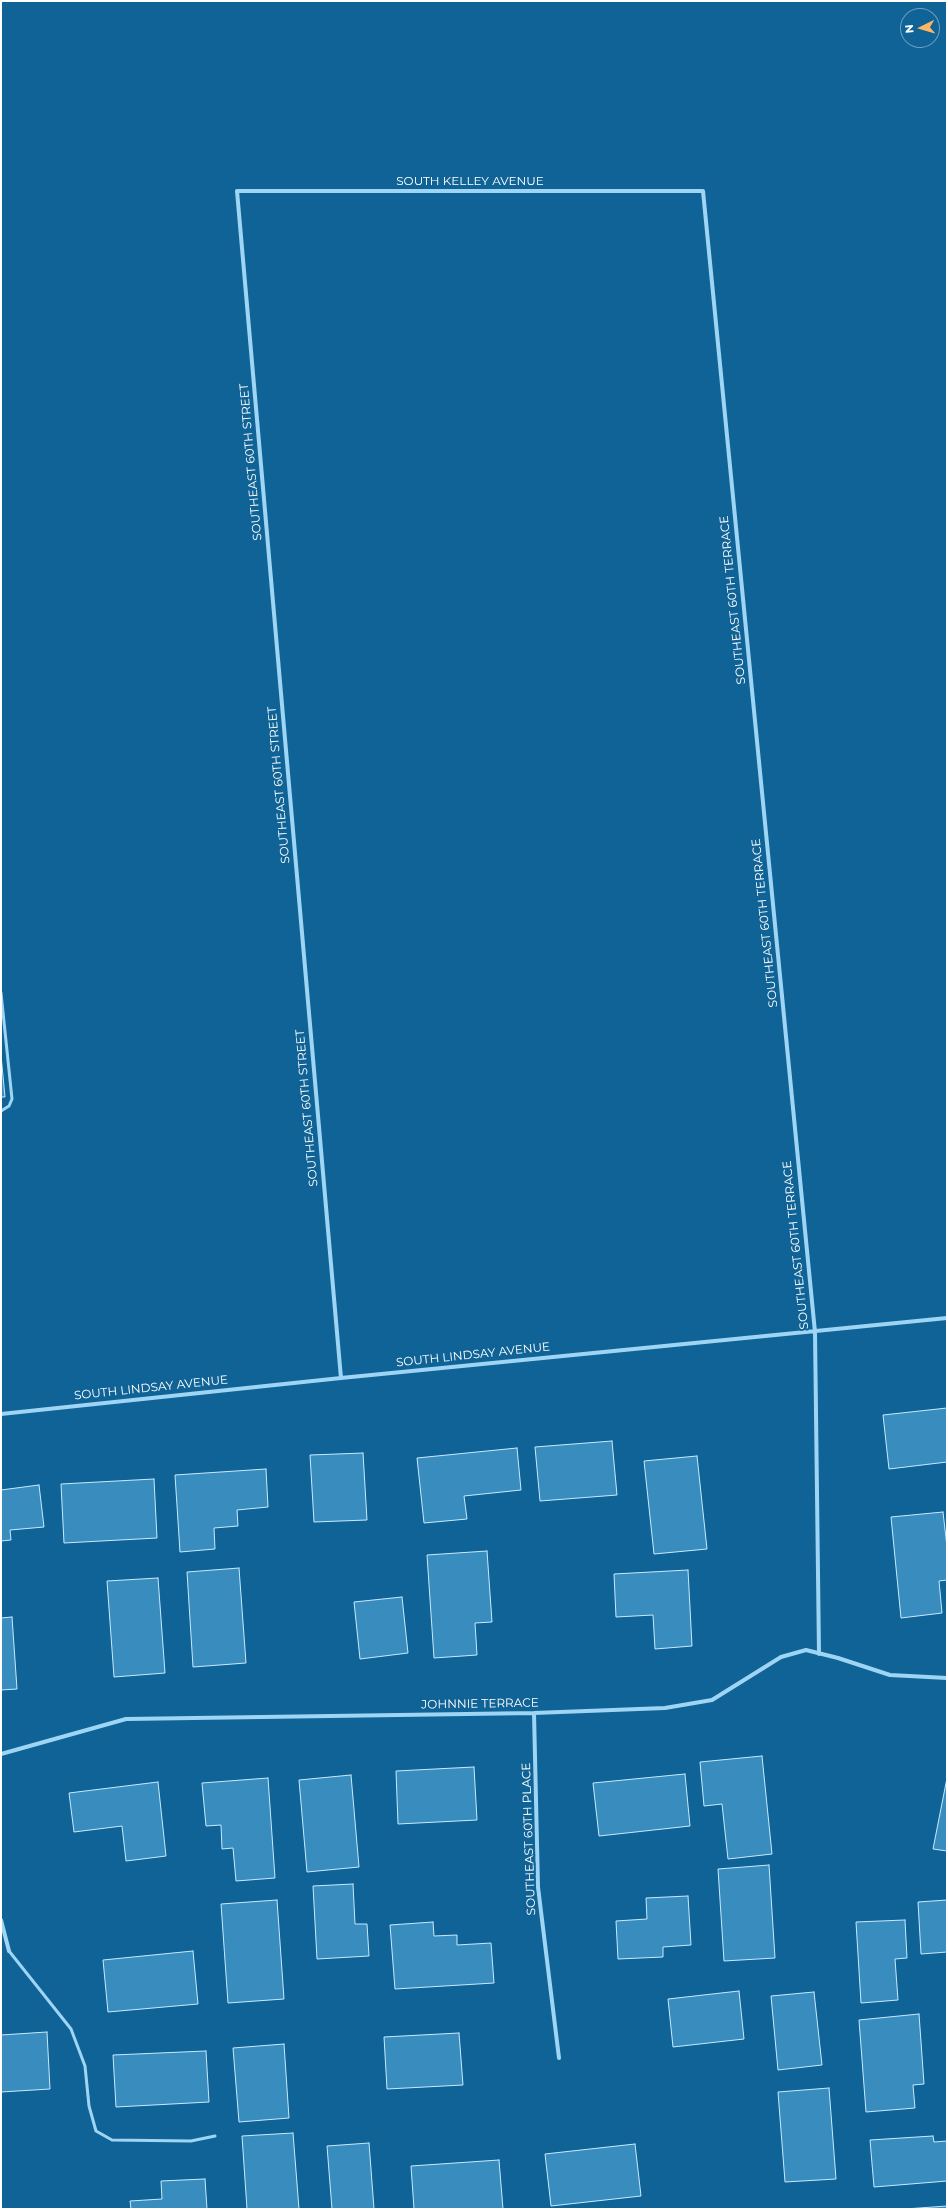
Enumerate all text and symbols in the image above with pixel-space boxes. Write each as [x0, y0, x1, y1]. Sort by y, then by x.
north arrow [900, 8, 940, 48]
text: N [902, 24, 916, 34]
street label: SOUTH KELLEY AVENUE [396, 174, 544, 188]
street label: SOUTHEAST 60TH STREET [237, 383, 265, 541]
street label: SOUTHEAST 60TH TERRACE [717, 515, 749, 685]
street label: SOUTHEAST 60TH STREET [265, 706, 293, 864]
street label: SOUTHEAST 60TH TERRACE [749, 838, 781, 1008]
street label: SOUTHEAST 60TH STREET [293, 1029, 321, 1187]
street label: SOUTHEAST 60TH TERRACE [780, 1160, 812, 1330]
street label: SOUTH LINDSAY AVENUE [395, 1340, 551, 1370]
street label: SOUTH LINDSAY AVENUE [73, 1373, 229, 1403]
street label: JOHNNIE TERRACE [421, 1696, 539, 1712]
street label: SOUTHEAST 60TH PLACE [519, 1762, 539, 1916]

